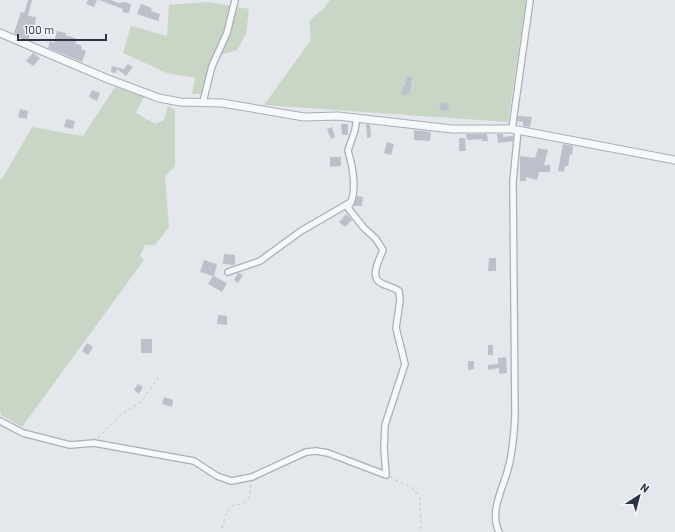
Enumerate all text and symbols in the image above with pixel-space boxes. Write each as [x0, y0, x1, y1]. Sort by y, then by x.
scale bar [18, 16, 106, 42]
text: 100 m [24, 22, 54, 36]
north arrow [619, 476, 659, 516]
text: N [638, 480, 652, 495]

